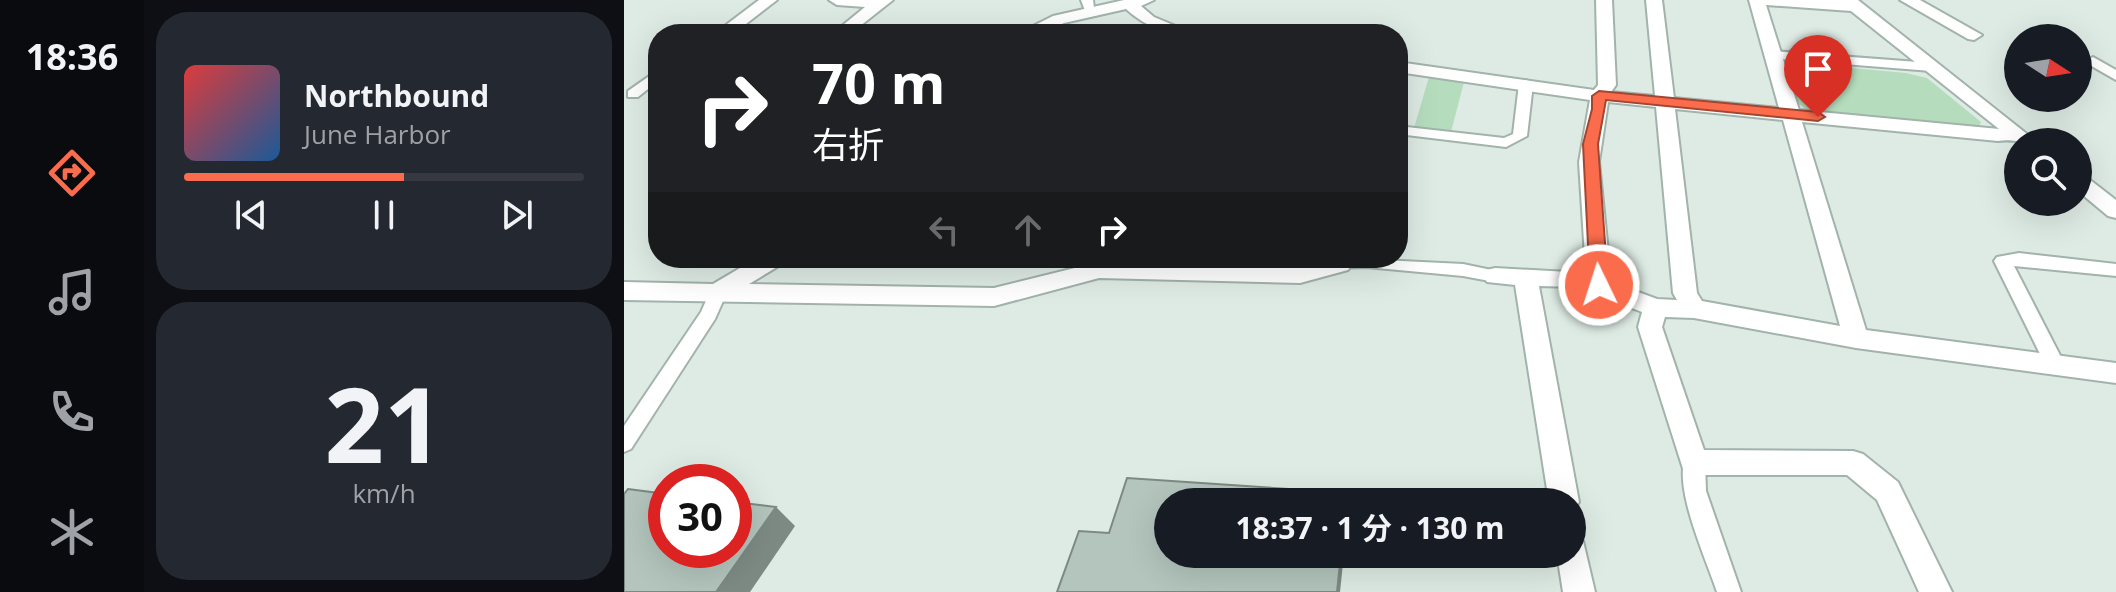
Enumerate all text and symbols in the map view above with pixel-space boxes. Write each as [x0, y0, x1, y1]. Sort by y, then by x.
north arrow [2004, 24, 2092, 112]
map controls [2004, 24, 2092, 216]
text: 18:36 [26, 32, 118, 81]
pin [1784, 35, 1852, 117]
text: 70 m [812, 44, 946, 120]
icon: arrive [1796, 47, 1840, 91]
icon: right [680, 56, 784, 160]
text: Northbound [304, 75, 489, 116]
text: June Harbor [304, 116, 451, 152]
text: 右折 [812, 120, 884, 169]
button: search [2004, 128, 2092, 216]
icon: directions [44, 145, 100, 201]
icon: previous [229, 193, 273, 237]
icon: pause [362, 193, 406, 237]
icon: next [495, 193, 539, 237]
icon: left [922, 208, 966, 252]
icon: ahead [1006, 208, 1050, 252]
icon: right [1090, 208, 1134, 252]
position arrow [1557, 243, 1641, 327]
icon: music [44, 264, 100, 320]
text: 21 [325, 352, 443, 493]
icon: phone [44, 384, 100, 440]
speed limit sign: 30 [648, 464, 752, 568]
text: km/h [352, 475, 416, 511]
icon: climate [44, 504, 100, 560]
text: 18:37 · 1 分 · 130 m [1235, 507, 1505, 548]

